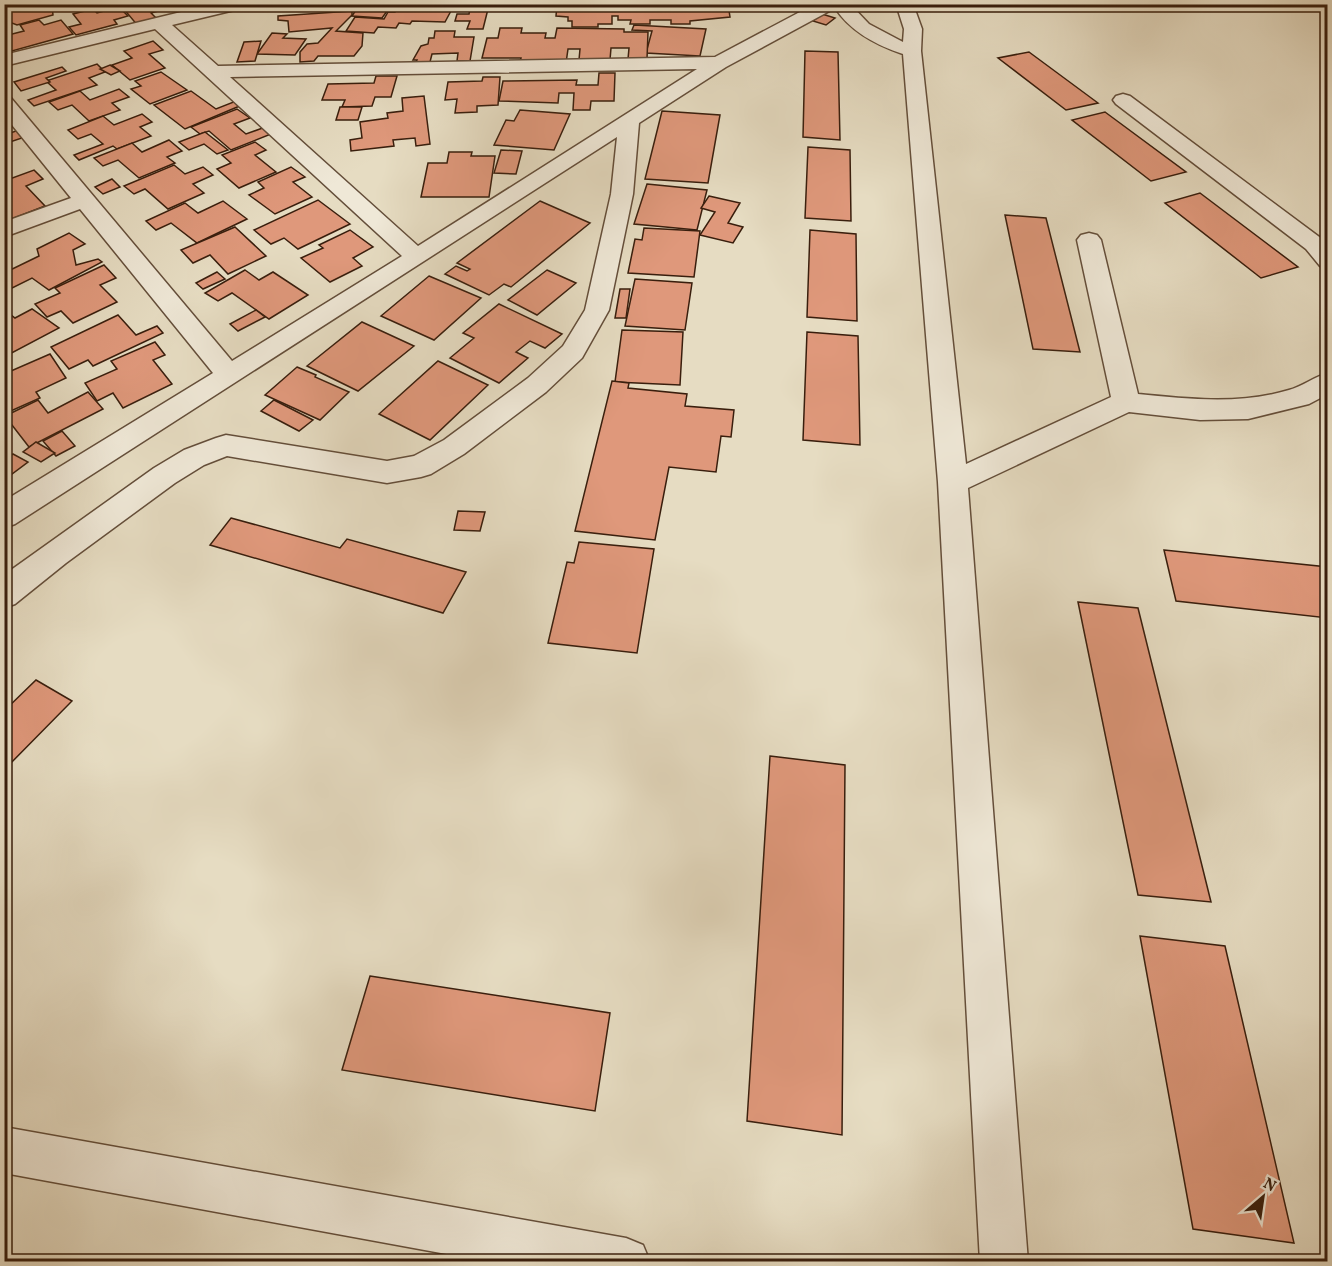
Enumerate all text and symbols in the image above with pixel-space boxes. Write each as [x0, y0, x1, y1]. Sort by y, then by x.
north arrow [1233, 1167, 1293, 1227]
text: N [1259, 1173, 1280, 1198]

